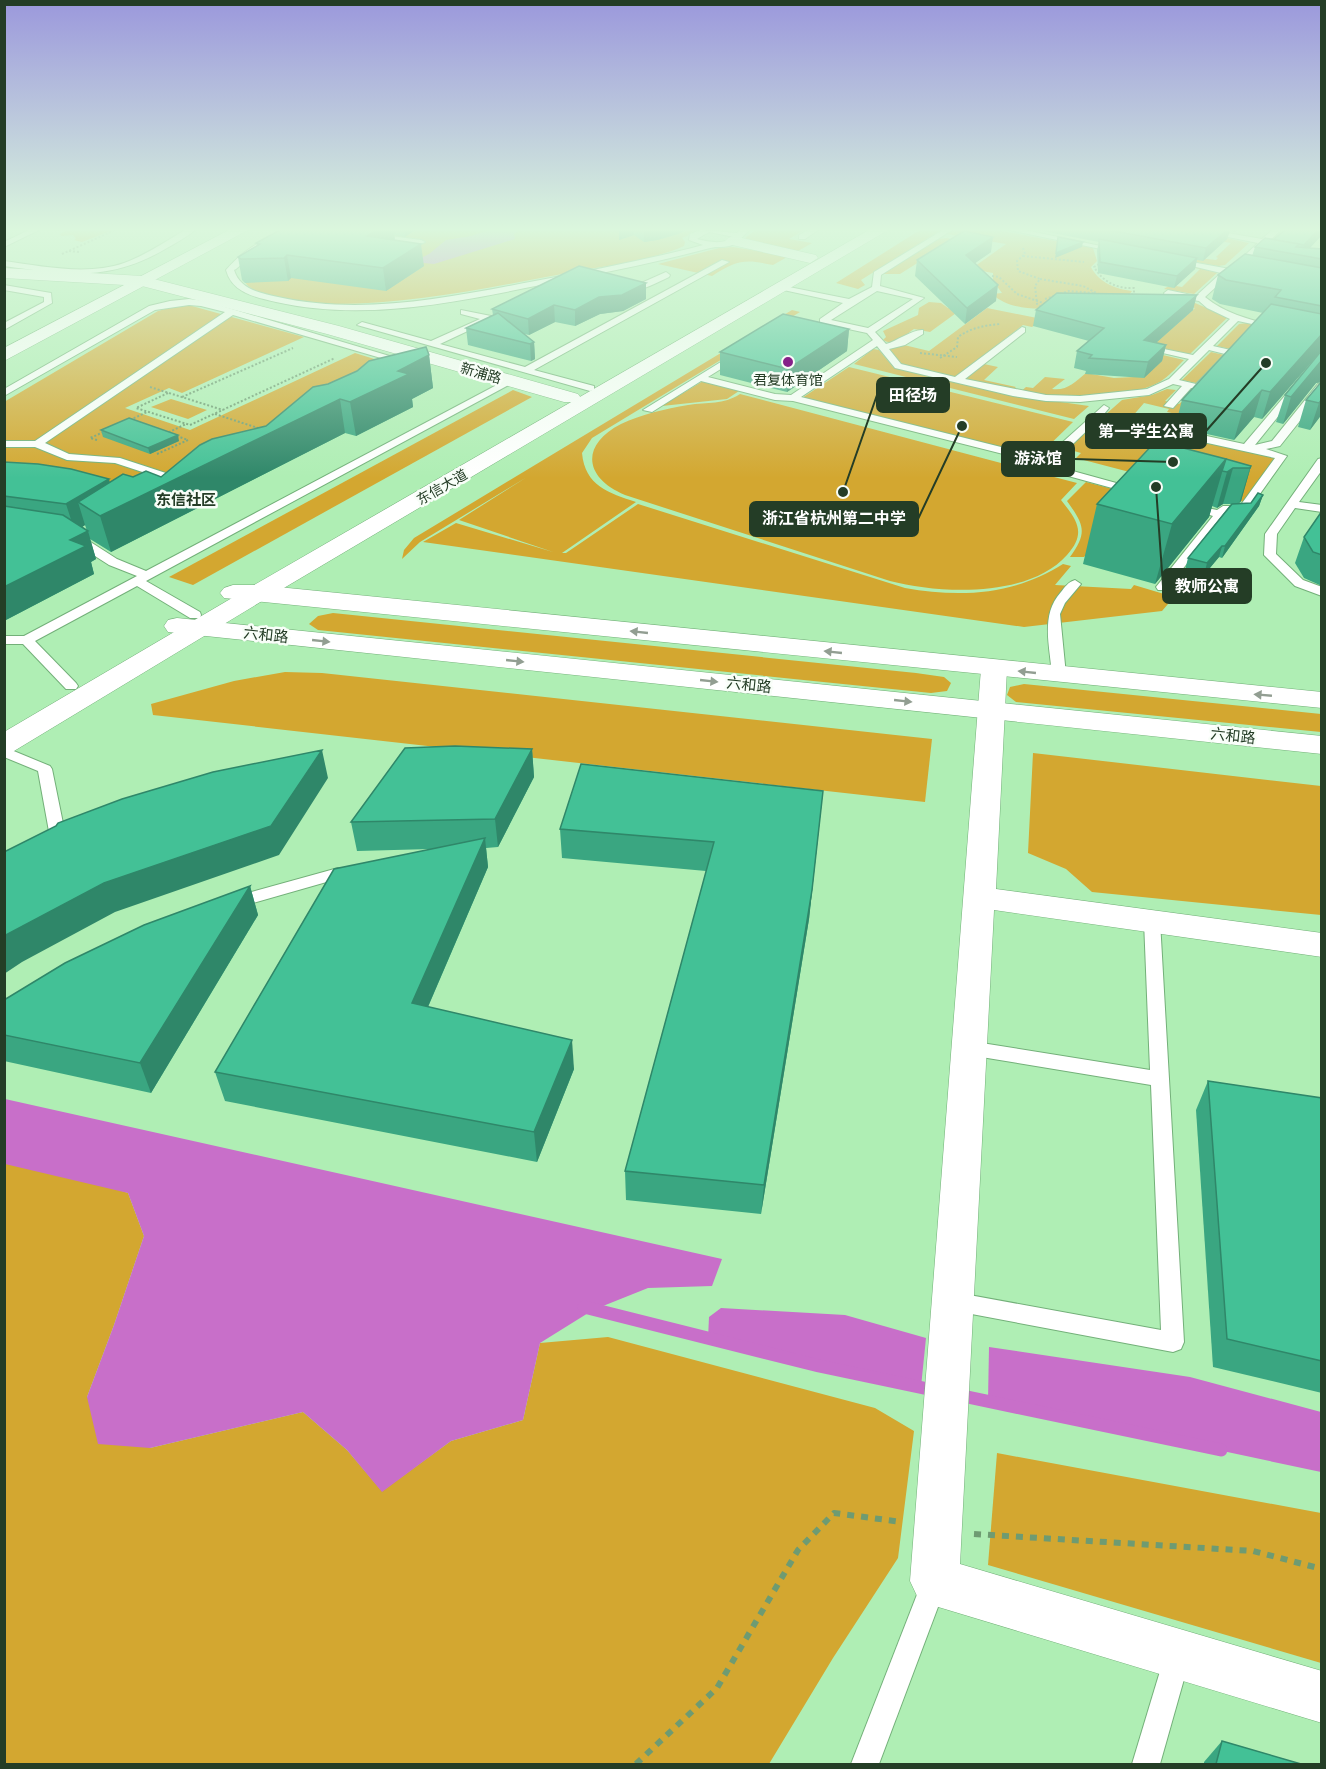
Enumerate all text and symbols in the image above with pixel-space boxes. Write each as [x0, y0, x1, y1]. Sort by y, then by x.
marker: 君复体育馆 [781, 355, 795, 369]
street label: 新浦路 [458, 357, 504, 388]
place label: 君复体育馆 [753, 369, 823, 390]
callout: 田径场 [877, 378, 949, 412]
text: 田径场 [889, 383, 937, 407]
callout: 第一学生公寓 [1086, 414, 1206, 448]
text: 第一学生公寓 [1098, 419, 1194, 443]
callout: 游泳馆 [1002, 442, 1074, 476]
text: 游泳馆 [1014, 446, 1062, 470]
street label: 东信大道 [412, 463, 471, 510]
district label: 东信社区 [156, 488, 216, 511]
callout: 浙江省杭州第二中学 [750, 502, 918, 536]
text: 浙江省杭州第二中学 [762, 506, 906, 530]
callout: 教师公寓 [1163, 569, 1251, 603]
text: 教师公寓 [1175, 574, 1239, 598]
street label: 六和路 [242, 621, 290, 648]
one-way arrow [630, 627, 649, 637]
one-way arrow [312, 636, 331, 646]
one-way arrow [824, 647, 843, 657]
one-way arrow [506, 656, 525, 666]
one-way arrow [1018, 667, 1037, 677]
street label: 六和路 [725, 671, 773, 698]
one-way arrow [699, 676, 718, 686]
one-way arrow [1254, 690, 1273, 700]
one-way arrow [893, 697, 912, 706]
street label: 六和路 [1209, 722, 1257, 749]

